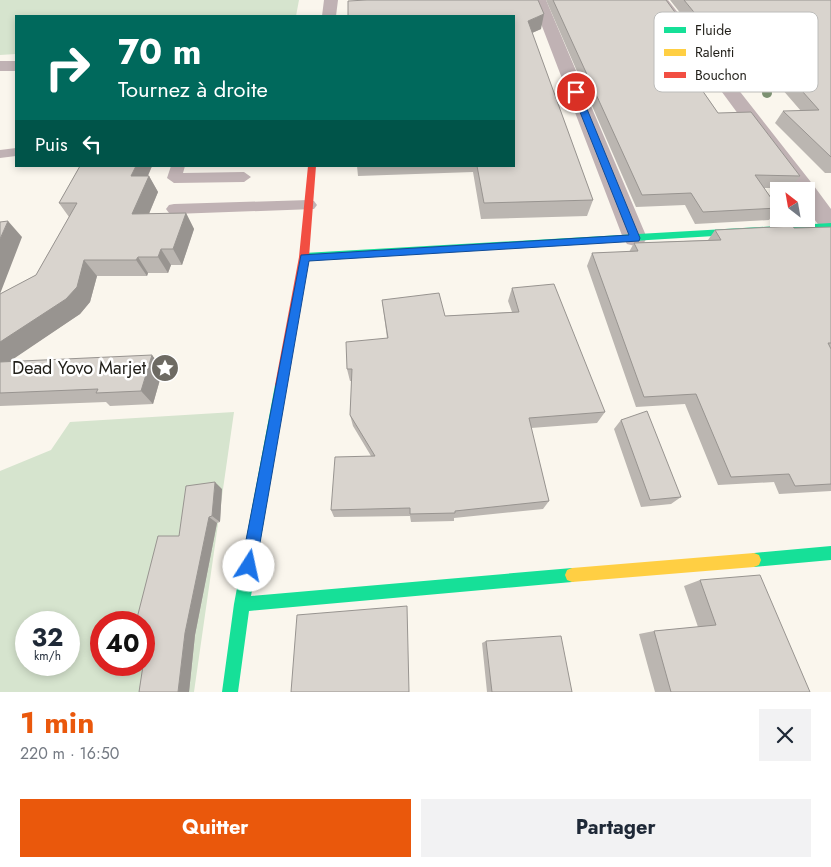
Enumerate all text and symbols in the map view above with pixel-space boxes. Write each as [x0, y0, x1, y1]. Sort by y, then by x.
legend [654, 12, 818, 92]
text: Fluide [695, 20, 731, 40]
text: 70 m [118, 27, 201, 77]
icon: right [35, 35, 100, 100]
text: Ralenti [695, 42, 734, 62]
text: Bouchon [695, 65, 747, 85]
pin [555, 71, 597, 113]
text: Tournez à droite [118, 73, 268, 105]
icon: arrive [562, 78, 590, 106]
icon: left [78, 130, 106, 158]
text: Puis [35, 131, 68, 158]
north arrow [770, 182, 815, 228]
map controls [770, 182, 815, 227]
place icon: Dead Yovo Marjet [150, 353, 180, 383]
place label: Dead Yovo Marjet [12, 355, 147, 381]
position arrow [222, 539, 274, 591]
speed limit sign: 40 [90, 611, 155, 676]
text: 32 [32, 619, 63, 655]
text: km/h [34, 647, 61, 665]
text: 1 min [20, 701, 94, 744]
button: close [759, 709, 811, 761]
text: 220 m · 16:50 [20, 742, 119, 765]
button: Quitter [20, 799, 411, 857]
button: Partager [421, 799, 811, 857]

